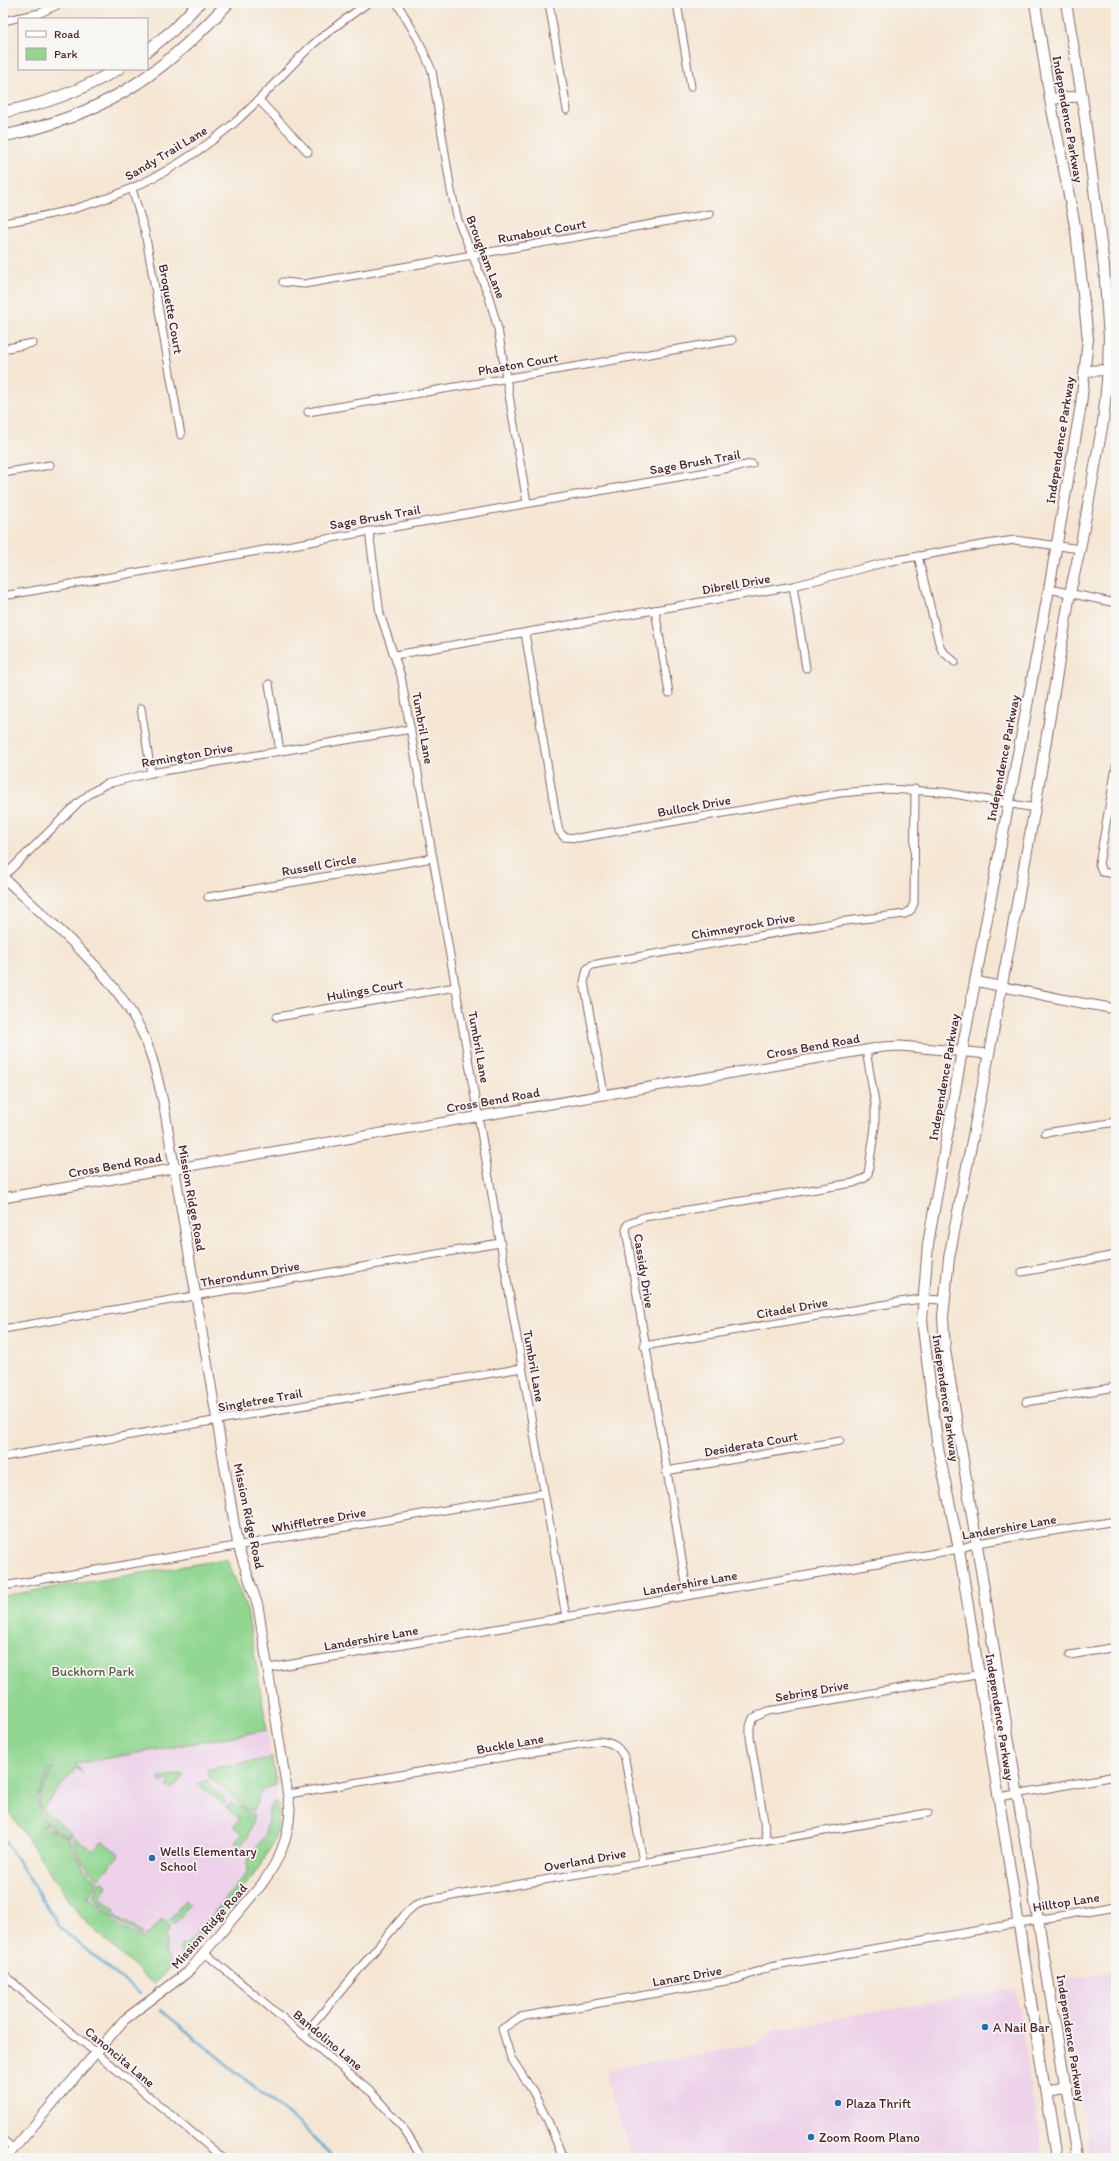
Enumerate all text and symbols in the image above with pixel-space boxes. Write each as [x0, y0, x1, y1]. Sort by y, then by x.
legend [18, 18, 148, 70]
text: Road [54, 27, 80, 41]
text: Park [54, 47, 78, 61]
street label: Independence Parkway [1049, 54, 1087, 184]
street label: Sandy Trail Lane [122, 122, 210, 184]
street label: Brougham Lane [463, 213, 509, 301]
street label: Runabout Court [497, 216, 587, 246]
street label: Broquette Court [156, 263, 186, 355]
street label: Phaeton Court [477, 350, 559, 378]
street label: Independence Parkway [1043, 375, 1077, 505]
street label: Sage Brush Trail [648, 447, 742, 477]
street label: Sage Brush Trail [328, 502, 422, 532]
street label: Dibrell Drive [701, 571, 771, 597]
street label: Tumbril Lane [409, 691, 437, 765]
street label: Independence Parkway [983, 693, 1023, 823]
street label: Remington Drive [140, 740, 234, 770]
street label: Bullock Drive [656, 792, 732, 820]
street label: Russell Circle [280, 851, 358, 879]
street label: Chimneyrock Drive [690, 909, 796, 943]
street label: Hulings Court [326, 976, 405, 1004]
street label: Tumbril Lane [465, 1010, 493, 1084]
street label: Independence Parkway [925, 1012, 963, 1142]
street label: Cross Bend Road [765, 1030, 861, 1062]
street label: Cross Bend Road [445, 1084, 541, 1116]
street label: Mission Ridge Road [175, 1144, 209, 1252]
street label: Cross Bend Road [67, 1149, 163, 1181]
street label: Cassidy Drive [631, 1233, 657, 1309]
street label: Therondunn Drive [199, 1258, 301, 1290]
street label: Citadel Drive [755, 1294, 829, 1322]
street label: Tumbril Lane [520, 1329, 548, 1403]
street label: Independence Parkway [930, 1333, 962, 1463]
street label: Singletree Trail [217, 1385, 304, 1415]
street label: Desiderata Court [703, 1428, 799, 1460]
street label: Mission Ridge Road [230, 1462, 268, 1570]
street label: Whiffletree Drive [271, 1504, 367, 1536]
street label: Landershire Lane [961, 1511, 1057, 1543]
street label: Landershire Lane [642, 1567, 738, 1599]
street label: Landershire Lane [323, 1622, 419, 1654]
street label: Independence Parkway [983, 1652, 1017, 1782]
park label: Buckhorn Park [52, 1664, 135, 1679]
street label: Sebring Drive [774, 1677, 850, 1705]
street label: Buckle Lane [475, 1731, 545, 1757]
place label: Wells Elementary School [160, 1844, 257, 1874]
street label: Overland Drive [543, 1845, 627, 1875]
marker: Wells Elementary School [147, 1853, 157, 1863]
street label: Mission Ridge Road [168, 1880, 250, 1972]
street label: Hilltop Lane [1032, 1889, 1100, 1915]
street label: Lanarc Drive [651, 1963, 723, 1989]
street label: Independence Parkway [1054, 1973, 1088, 2103]
street label: Bandolino Lane [290, 2007, 366, 2073]
place label: A Nail Bar [993, 2020, 1050, 2035]
marker: A Nail Bar [980, 2022, 990, 2032]
street label: Canoncita Lane [82, 2024, 158, 2090]
place label: Plaza Thrift [846, 2096, 912, 2111]
marker: Plaza Thrift [833, 2098, 843, 2108]
place label: Zoom Room Plano [819, 2130, 920, 2145]
marker: Zoom Room Plano [806, 2132, 816, 2142]

